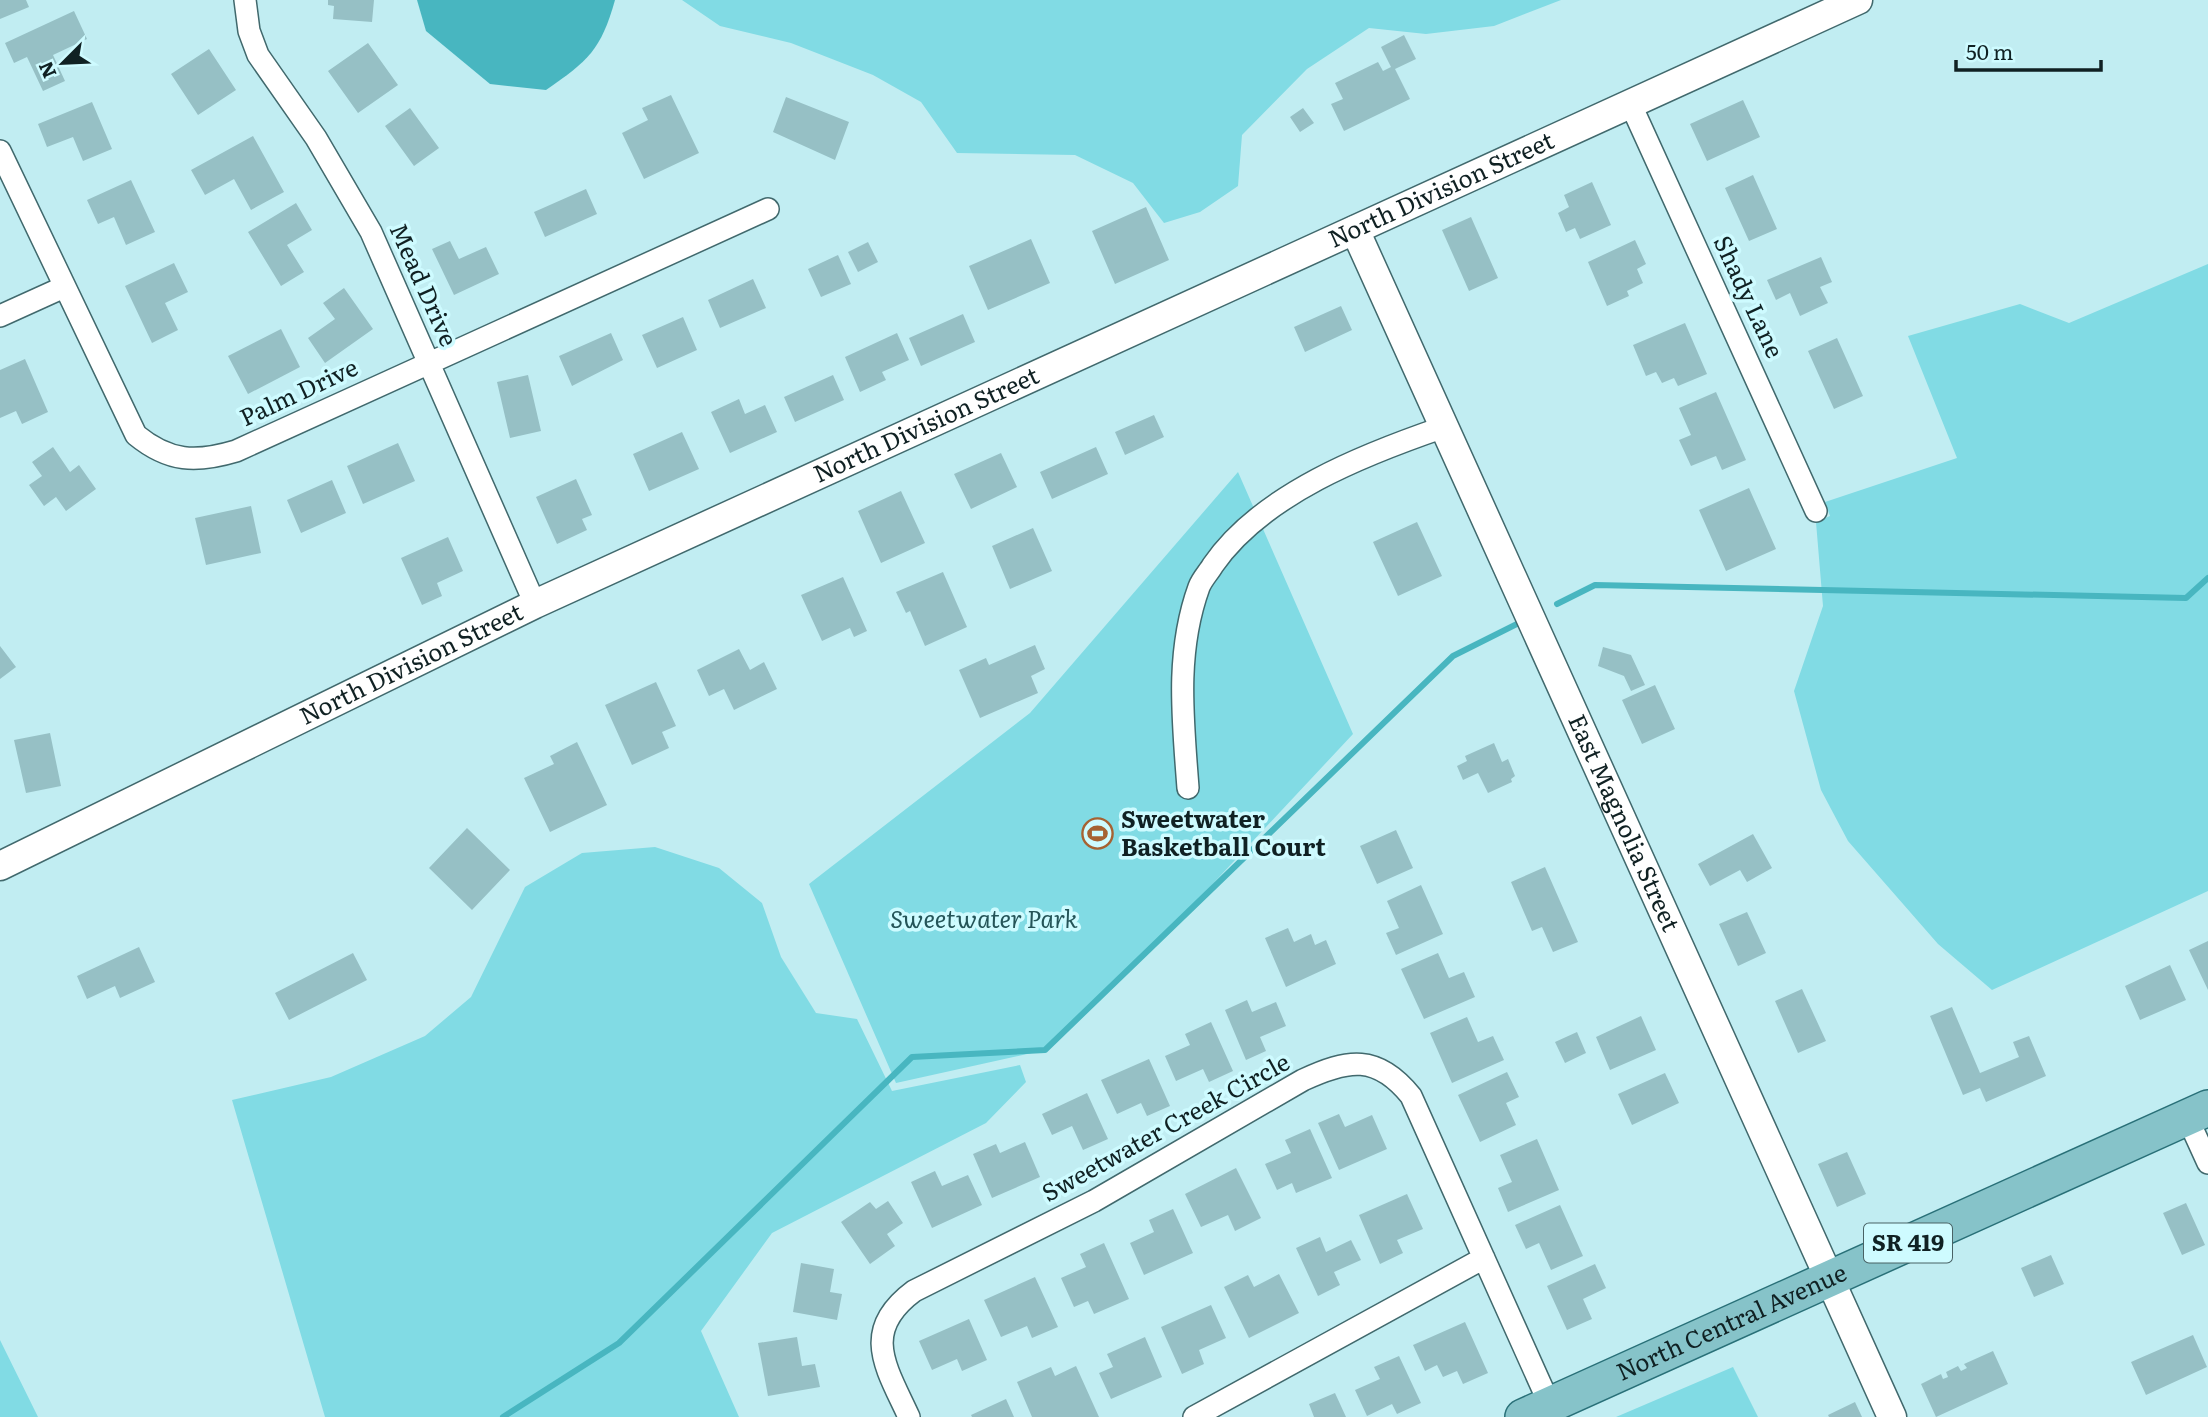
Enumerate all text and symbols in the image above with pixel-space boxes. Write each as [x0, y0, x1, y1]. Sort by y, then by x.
north arrow [28, 28, 98, 98]
scale bar [1956, 28, 2101, 72]
text: 50 m [1966, 35, 2013, 66]
text: N [31, 57, 63, 83]
street label: North Division Street [1322, 121, 1559, 255]
street label: Mead Drive [383, 217, 468, 351]
street label: Shady Lane [1707, 229, 1794, 363]
street label: Palm Drive [233, 348, 363, 433]
street label: North Division Street [807, 356, 1044, 490]
street label: North Division Street [293, 593, 528, 732]
street label: East Magnolia Street [1561, 708, 1690, 937]
place label: Sweetwater Basketball Court [1121, 800, 1326, 863]
sports icon: Sweetwater Basketball Court [1081, 817, 1115, 851]
park label: Sweetwater Park [890, 900, 1079, 935]
street label: Sweetwater Creek Circle [1035, 1043, 1295, 1209]
road number: SR 419 [1864, 1224, 1952, 1262]
street label: North Central Avenue [1610, 1253, 1852, 1388]

